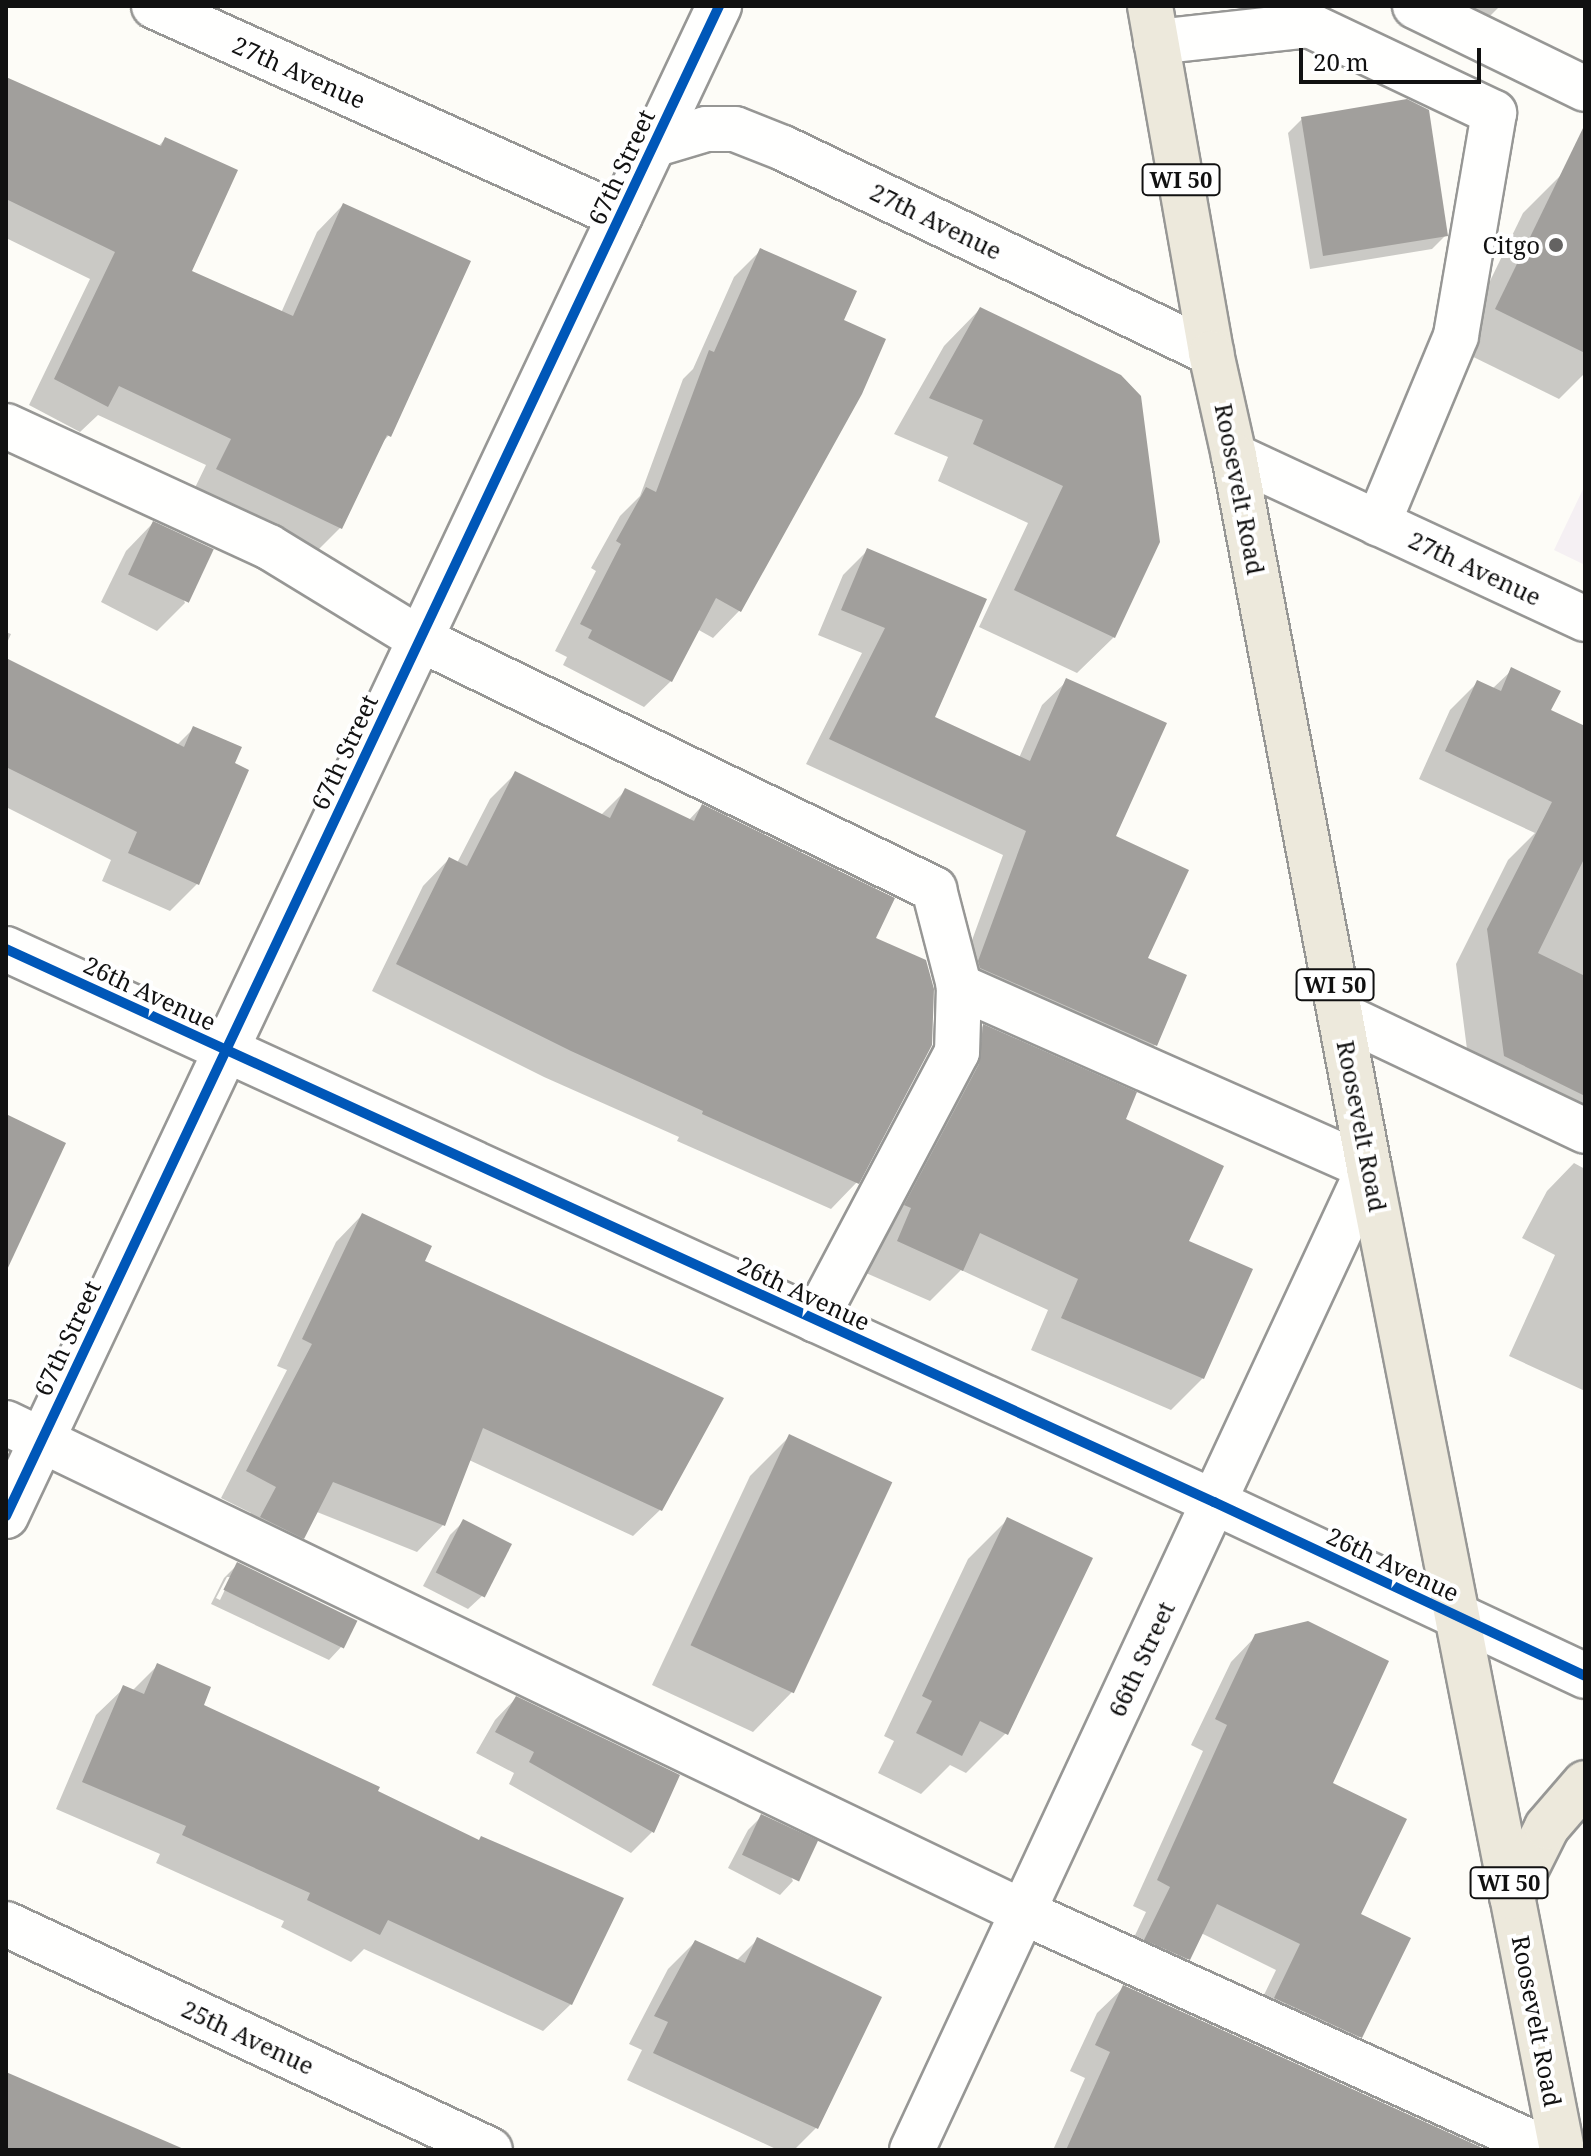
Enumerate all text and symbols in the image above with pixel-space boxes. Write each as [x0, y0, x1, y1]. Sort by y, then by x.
street label: 27th Avenue [228, 30, 370, 114]
scale bar [1303, 32, 1485, 82]
text: 20 m [1313, 45, 1369, 78]
street label: 67th Street [582, 105, 660, 229]
road number: WI 50 [1141, 162, 1221, 198]
street label: 27th Avenue [866, 177, 1006, 265]
place label: Citgo [1482, 231, 1540, 259]
marker: Citgo [1547, 236, 1565, 254]
street label: Roosevelt Road [1209, 401, 1271, 577]
street label: 27th Avenue [1404, 525, 1546, 611]
street label: 67th Street [305, 690, 383, 814]
street label: 26th Avenue [79, 950, 221, 1036]
road number: WI 50 [1295, 967, 1375, 1003]
street label: Roosevelt Road [1331, 1038, 1393, 1214]
street label: 26th Avenue [733, 1250, 875, 1336]
street label: 67th Street [28, 1276, 106, 1400]
street label: 26th Avenue [1322, 1521, 1464, 1607]
street label: 66th Street [1102, 1597, 1180, 1721]
road number: WI 50 [1469, 1865, 1549, 1901]
street label: Roosevelt Road [1506, 1933, 1568, 2109]
street label: 25th Avenue [177, 1994, 319, 2080]

